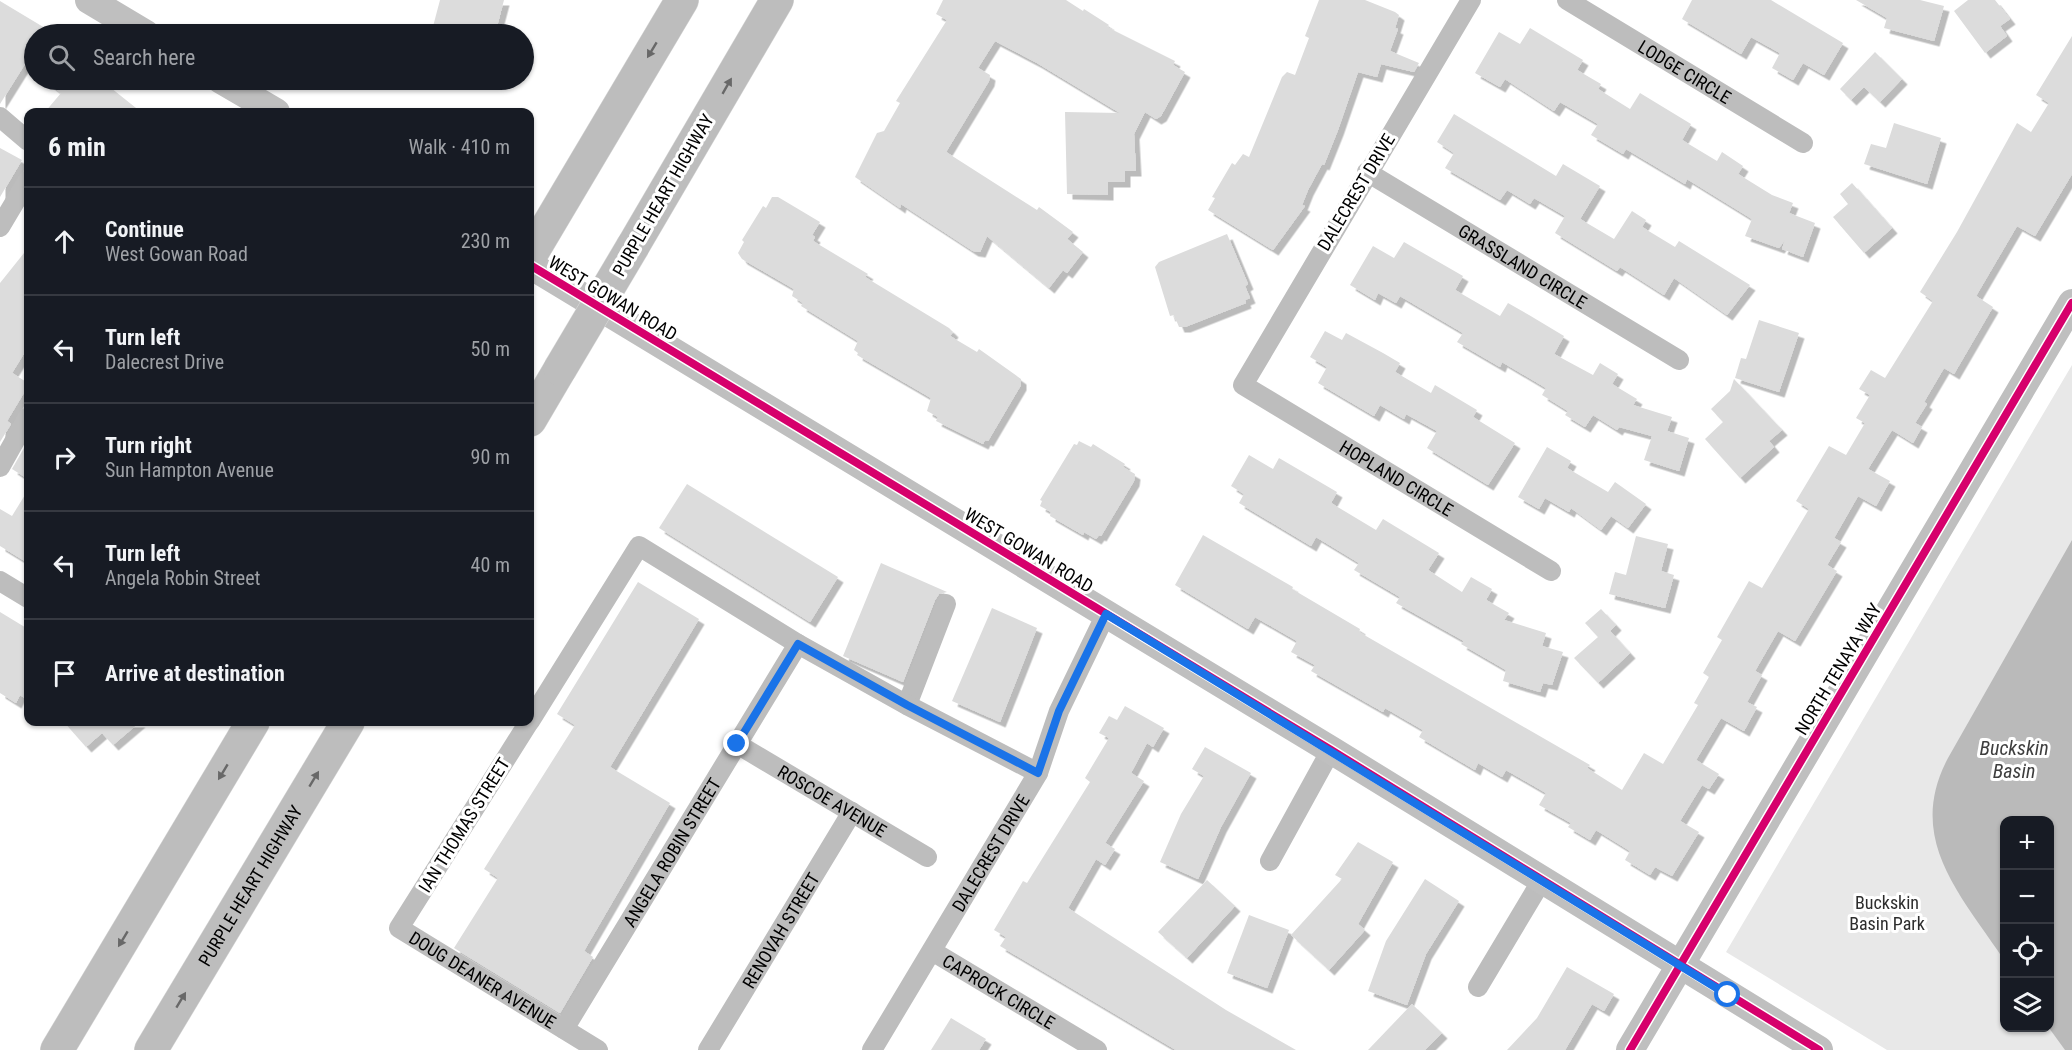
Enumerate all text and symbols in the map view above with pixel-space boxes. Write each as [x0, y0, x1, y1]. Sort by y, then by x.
search box [24, 24, 534, 90]
street label: LODGE CIRCLE [1635, 35, 1735, 108]
icon: search [45, 41, 78, 74]
one-way arrow [646, 42, 657, 58]
text: Search here [93, 45, 195, 70]
one-way arrow [721, 78, 732, 94]
street label: PURPLE HEART HIGHWAY [608, 110, 718, 280]
street label: DALECREST DRIVE [1313, 130, 1399, 254]
text: 6 min [48, 132, 106, 162]
text: Walk · 410 m [409, 135, 510, 159]
text: Continue [105, 217, 184, 242]
street label: GRASSLAND CIRCLE [1455, 219, 1591, 313]
icon: ahead [48, 225, 81, 258]
text: 230 m [461, 229, 510, 253]
text: West Gowan Road [105, 242, 248, 266]
street label: WEST GOWAN ROAD [545, 251, 681, 345]
text: Turn left [105, 325, 180, 350]
icon: left [48, 333, 81, 366]
text: 50 m [471, 337, 510, 361]
text: Dalecrest Drive [105, 350, 224, 374]
text: Turn right [105, 433, 192, 458]
street label: HOPLAND CIRCLE [1336, 436, 1457, 520]
icon: right [48, 441, 81, 474]
text: 90 m [471, 445, 510, 469]
text: Sun Hampton Avenue [105, 458, 274, 482]
street label: WEST GOWAN ROAD [961, 503, 1097, 597]
text: Turn left [105, 541, 180, 566]
icon: left [48, 549, 81, 582]
text: 40 m [471, 553, 510, 577]
text: Angela Robin Street [105, 566, 260, 590]
street label: NORTH TENAYA WAY [1790, 599, 1886, 739]
icon: arrive [48, 657, 81, 690]
text: Arrive at destination [105, 661, 285, 686]
route end [723, 730, 749, 756]
water label: Buckskin Basin [1979, 736, 2049, 783]
street label: IAN THOMAS STREET [414, 754, 514, 896]
street label: ROSCOE AVENUE [774, 760, 891, 841]
one-way arrow [217, 764, 228, 780]
one-way arrow [309, 771, 320, 787]
street label: ANGELA ROBIN STREET [618, 774, 725, 930]
street label: DALECREST DRIVE [947, 790, 1033, 915]
street label: PURPLE HEART HIGHWAY [194, 801, 306, 970]
map controls [2000, 816, 2054, 1032]
button: + [2000, 816, 2054, 870]
street label: RENOVAH STREET [738, 869, 823, 992]
button: − [2000, 870, 2054, 924]
park label: Buckskin Basin Park [1849, 892, 1925, 934]
button: locate [2000, 924, 2054, 978]
street label: DOUG DEANER AVENUE [406, 926, 560, 1032]
one-way arrow [118, 931, 128, 948]
street label: CAPROCK CIRCLE [939, 949, 1059, 1033]
button: layers [2000, 978, 2054, 1032]
route start [1714, 981, 1740, 1007]
one-way arrow [176, 992, 187, 1008]

